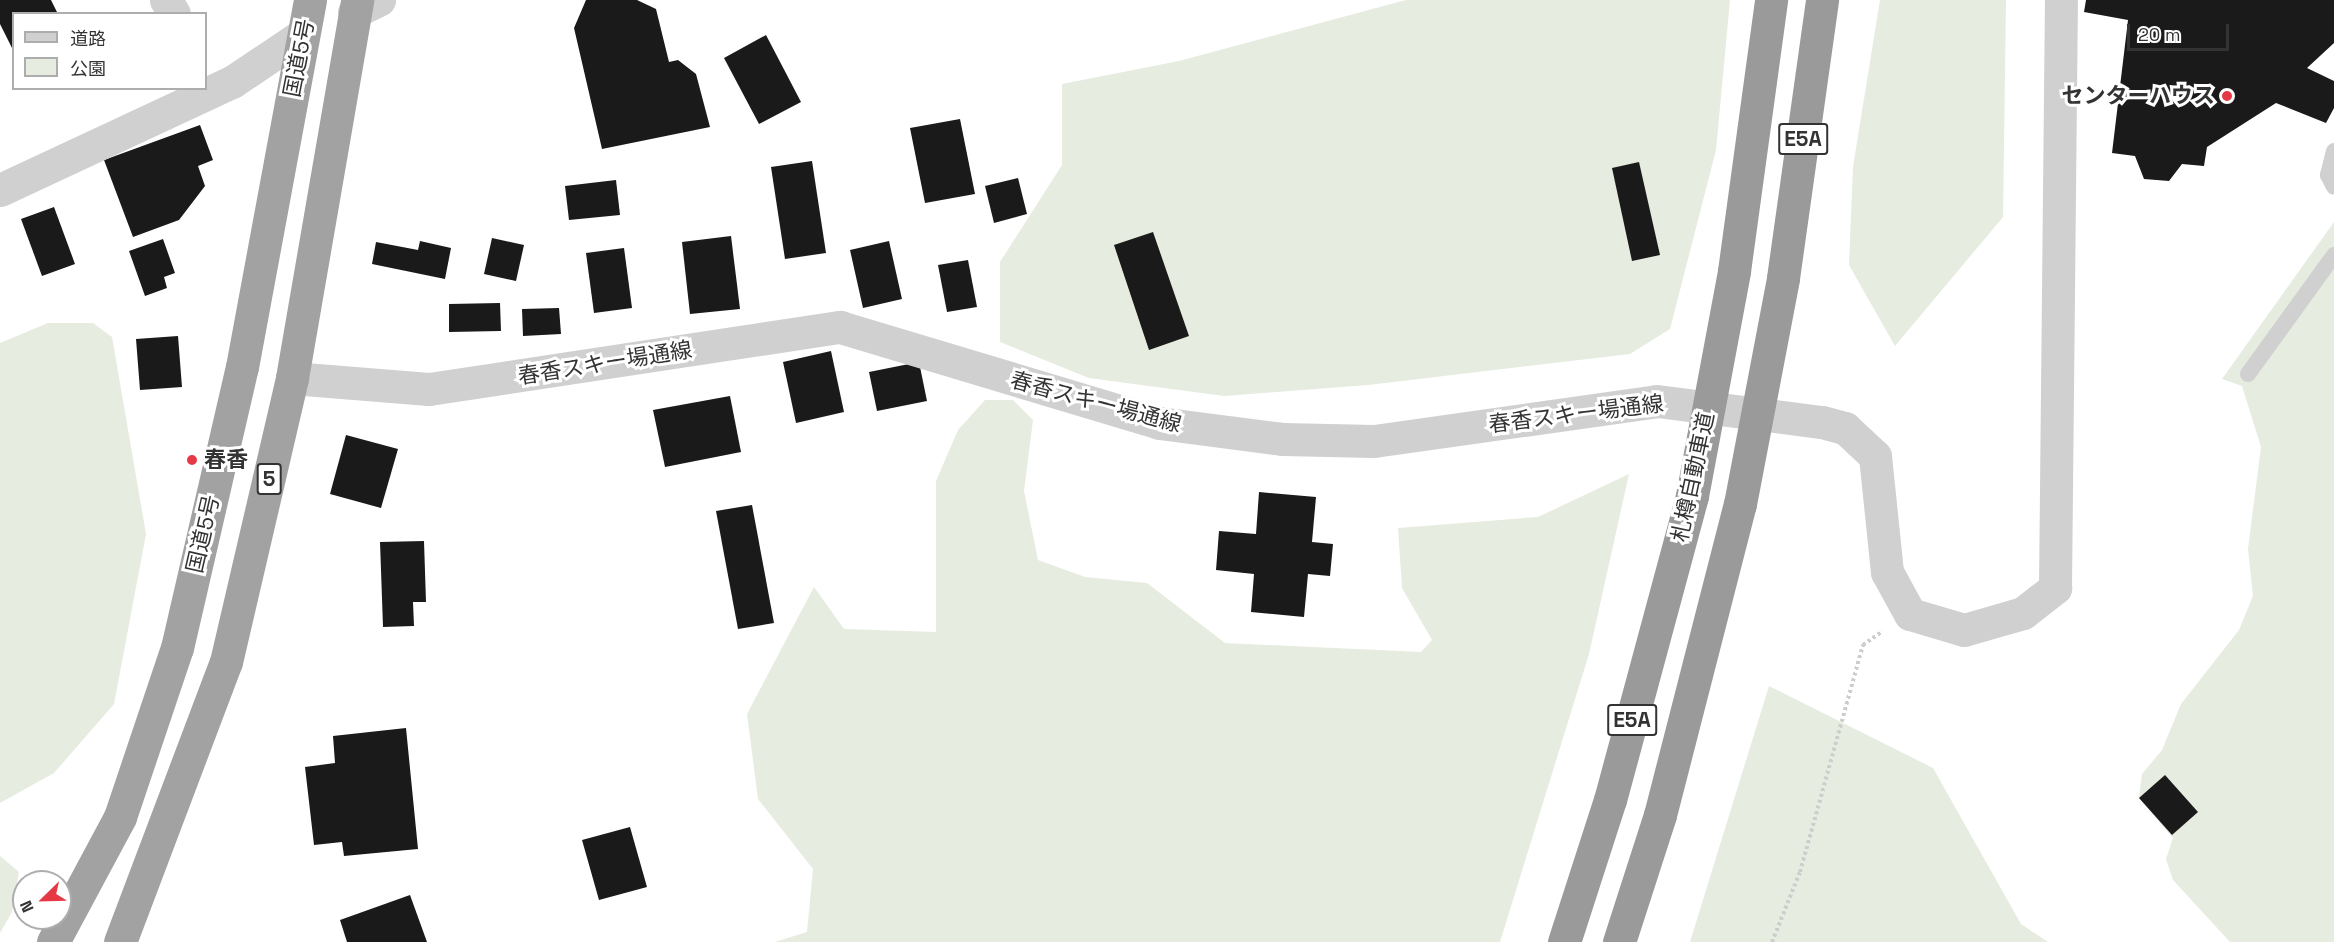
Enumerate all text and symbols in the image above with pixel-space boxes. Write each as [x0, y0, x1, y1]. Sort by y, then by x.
legend [12, 12, 207, 90]
scale bar [2130, 12, 2232, 50]
street label: 国道5号 [278, 17, 320, 99]
text: 20 m [2138, 23, 2181, 46]
text: 道路 [70, 27, 106, 50]
text: 公園 [70, 57, 106, 80]
place label: センターハウス [2061, 83, 2215, 109]
marker: センターハウス [2220, 89, 2234, 103]
road number: E5A [1778, 121, 1828, 157]
street label: 春香スキー場通線 [516, 336, 694, 390]
street label: 春香スキー場通線 [1008, 366, 1184, 438]
street label: 春香スキー場通線 [1487, 390, 1665, 438]
street label: 札樽自動車道 [1666, 410, 1720, 544]
place label: 春香 [204, 447, 248, 473]
marker: 春香 [185, 453, 199, 467]
road number: 5 [256, 461, 282, 497]
street label: 国道5号 [181, 492, 225, 576]
road number: E5A [1606, 702, 1658, 738]
north arrow [12, 870, 72, 930]
text: N [15, 897, 39, 915]

